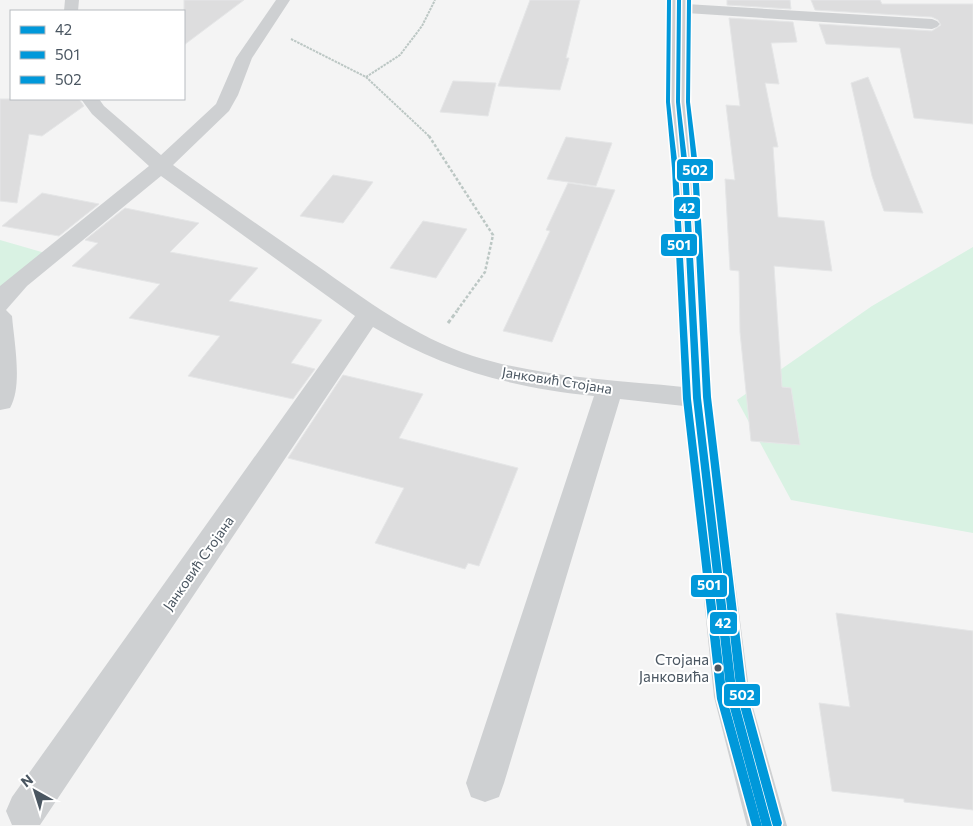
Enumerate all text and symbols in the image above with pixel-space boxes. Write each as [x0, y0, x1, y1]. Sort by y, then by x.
legend [10, 10, 185, 100]
text: 42 [55, 20, 72, 38]
text: 501 [55, 45, 80, 63]
text: 502 [55, 70, 82, 88]
line badge: 502 [676, 158, 714, 182]
text: 502 [682, 161, 708, 178]
line badge: 42 [673, 196, 701, 220]
text: 42 [679, 199, 695, 216]
line badge: 501 [660, 233, 698, 257]
text: 501 [667, 236, 691, 253]
street label: Јанковић Стојана [501, 363, 613, 397]
street label: Јанковић Стојана [159, 513, 237, 613]
line badge: 501 [690, 574, 728, 598]
text: 501 [697, 576, 721, 593]
line badge: 42 [709, 611, 738, 635]
text: 42 [715, 614, 731, 631]
place label: Стојана Јанковића [639, 650, 709, 685]
marker: Стојана Јанковића [713, 663, 723, 673]
line badge: 502 [723, 683, 761, 707]
text: 502 [729, 686, 755, 703]
north arrow [10, 766, 60, 816]
text: N [17, 771, 36, 790]

